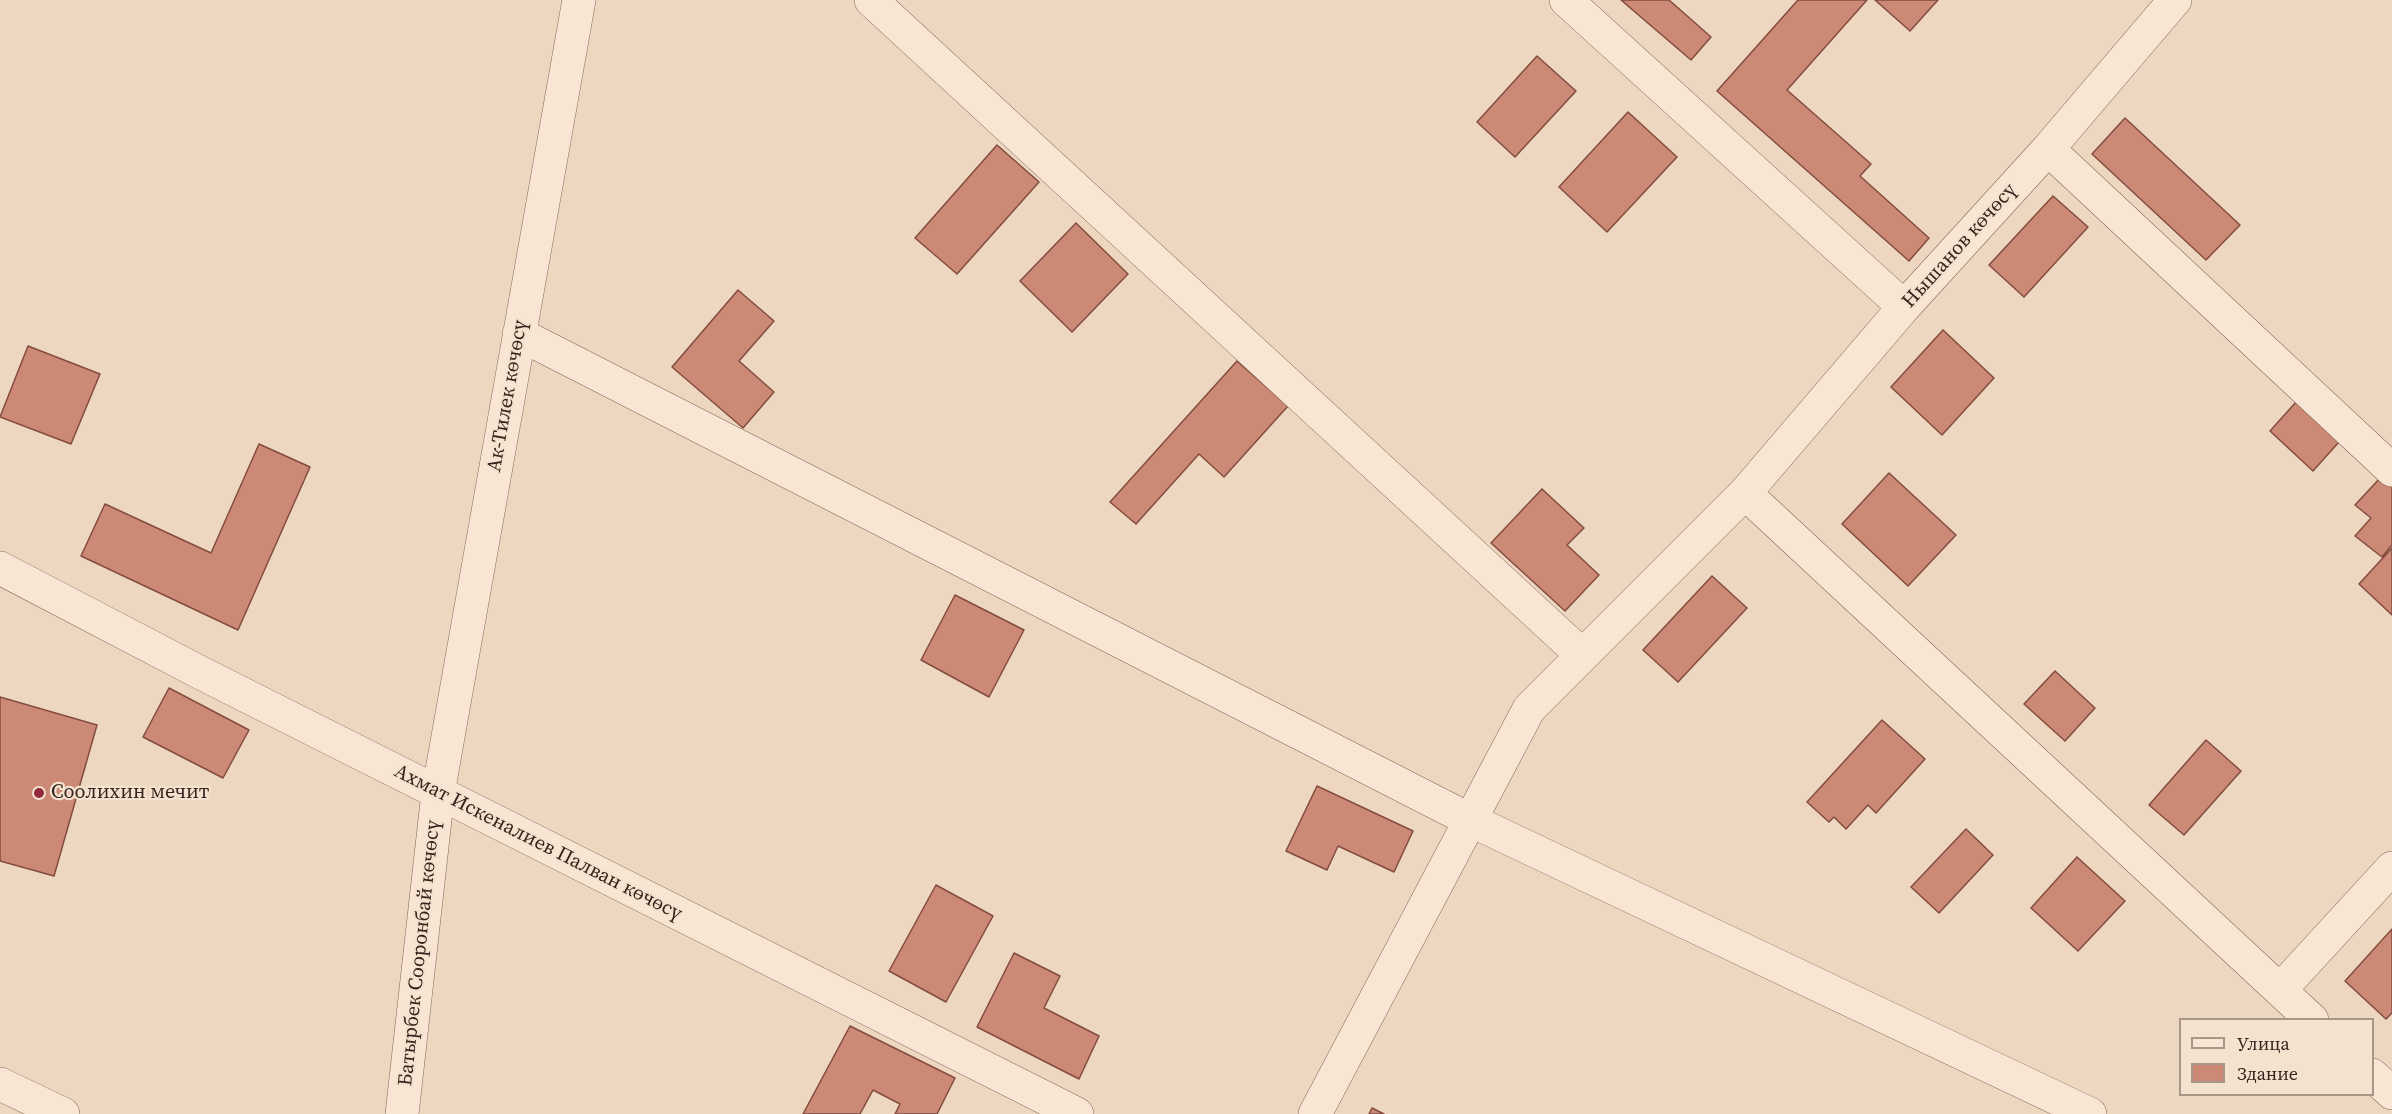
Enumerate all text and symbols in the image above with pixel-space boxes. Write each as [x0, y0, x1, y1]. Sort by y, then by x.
street label: Нышанов көчөсү [1898, 179, 2022, 313]
street label: Ак-Тилек көчөсү [483, 318, 533, 474]
street label: Ахмат Искеналиев Палван көчөсү [390, 760, 686, 926]
place label: Соолихин мечит [51, 781, 209, 805]
marker: Соолихин мечит [32, 786, 46, 800]
street label: Батырбек Сооронбай көчөсү [394, 819, 446, 1087]
legend [2179, 1018, 2374, 1096]
text: Улица [2237, 1031, 2290, 1056]
text: Здание [2237, 1061, 2298, 1086]

